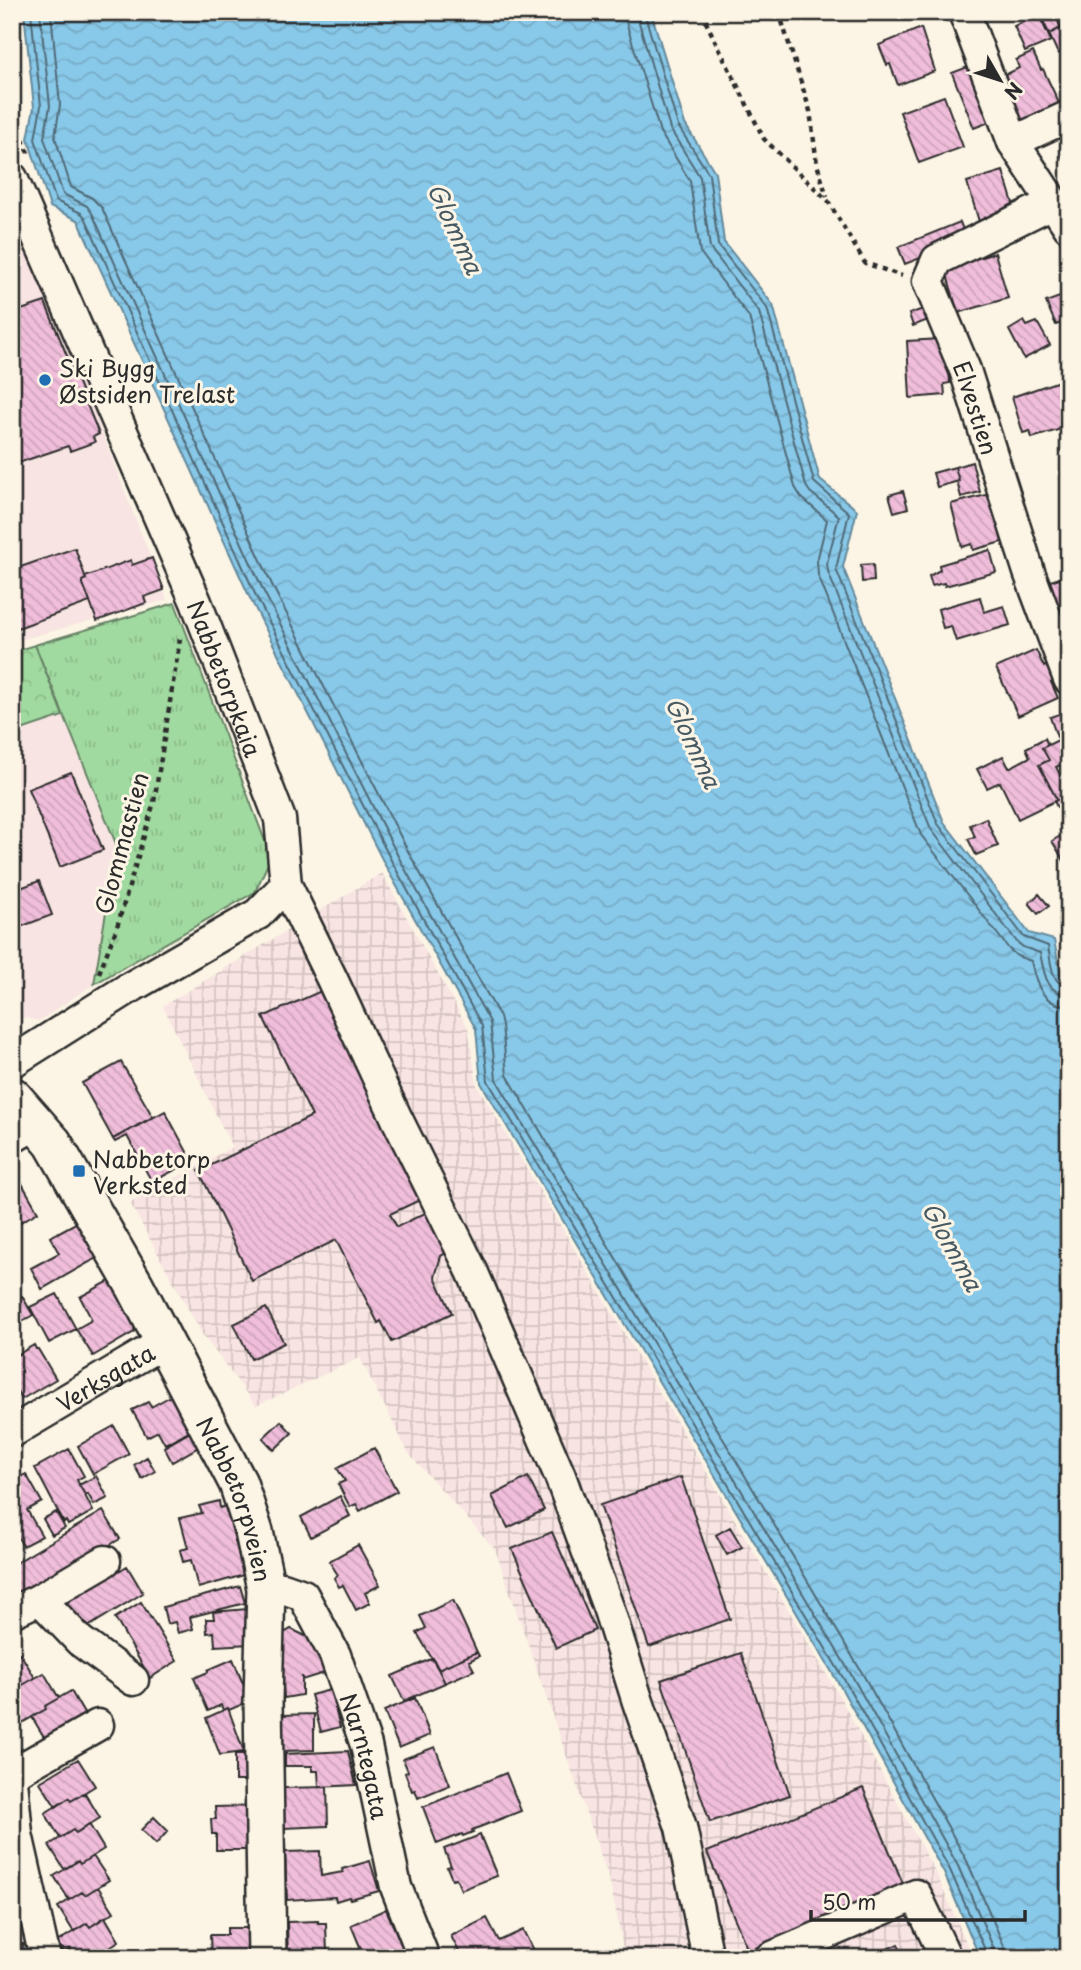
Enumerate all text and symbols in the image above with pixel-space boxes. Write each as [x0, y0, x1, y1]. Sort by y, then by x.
north arrow [965, 46, 1036, 116]
text: N [998, 77, 1030, 106]
water label: Glomma [419, 176, 493, 281]
place label: Ski Bygg Østsiden Trelast [59, 350, 235, 411]
street label: Elvestien [945, 355, 1008, 459]
marker: Ski Bygg Østsiden Trelast [37, 372, 53, 388]
street label: Nabbetorpkaia [179, 595, 272, 762]
water label: Glomma [657, 690, 731, 795]
street label: Glommastien [85, 768, 157, 918]
place label: Nabbetorp Verksted [93, 1141, 210, 1202]
marker: Nabbetorp Verksted [71, 1163, 87, 1179]
water label: Glomma [914, 1195, 993, 1298]
street label: Verksgata [49, 1334, 161, 1420]
street label: Nabbetorpveien [189, 1410, 282, 1585]
street label: Narntegata [332, 1688, 399, 1823]
scale bar [811, 1879, 1025, 1923]
text: 50 m [822, 1885, 876, 1917]

